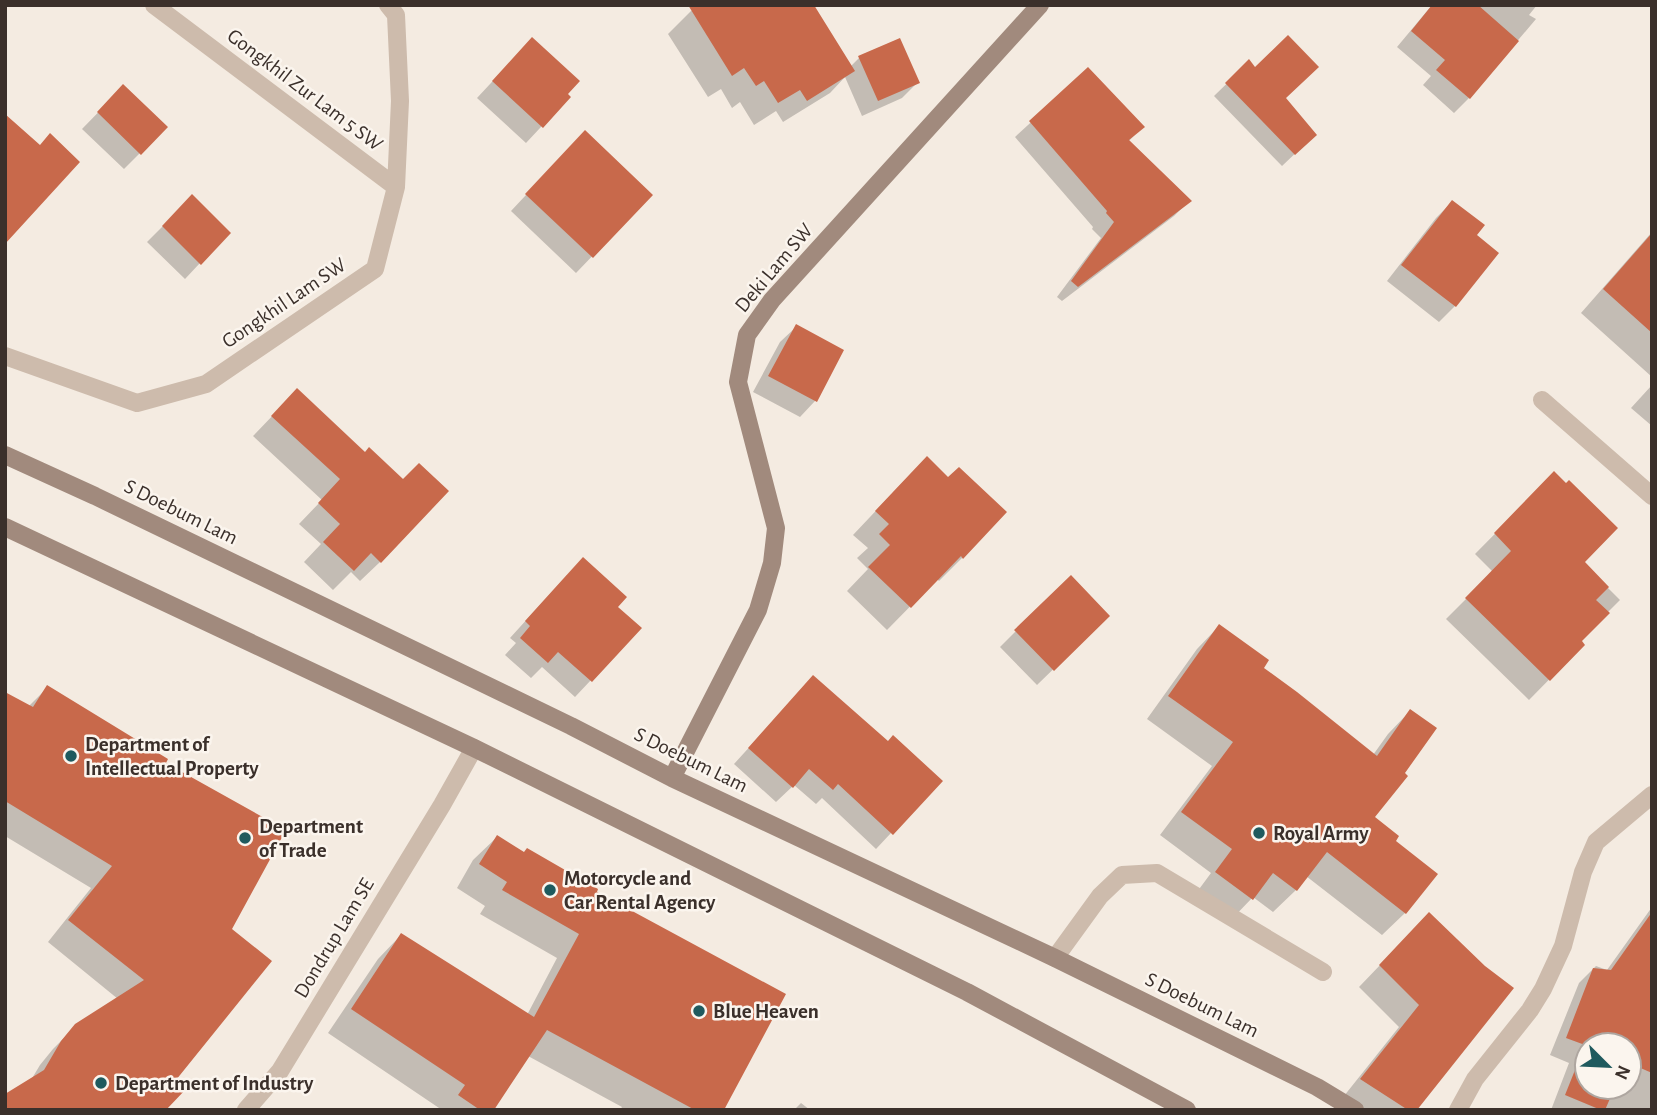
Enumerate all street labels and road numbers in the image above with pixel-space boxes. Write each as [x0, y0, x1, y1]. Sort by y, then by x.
street label: Gongkhil Zur Lam 5 SW [223, 25, 387, 155]
street label: Deki Lam SW [731, 219, 817, 316]
street label: Gongkhil Lam SW [218, 254, 350, 352]
street label: S Doebum Lam [121, 475, 241, 549]
street label: S Doebum Lam [631, 723, 751, 797]
street label: Dondrup Lam SE [290, 874, 378, 1002]
street label: S Doebum Lam [1142, 968, 1262, 1042]

